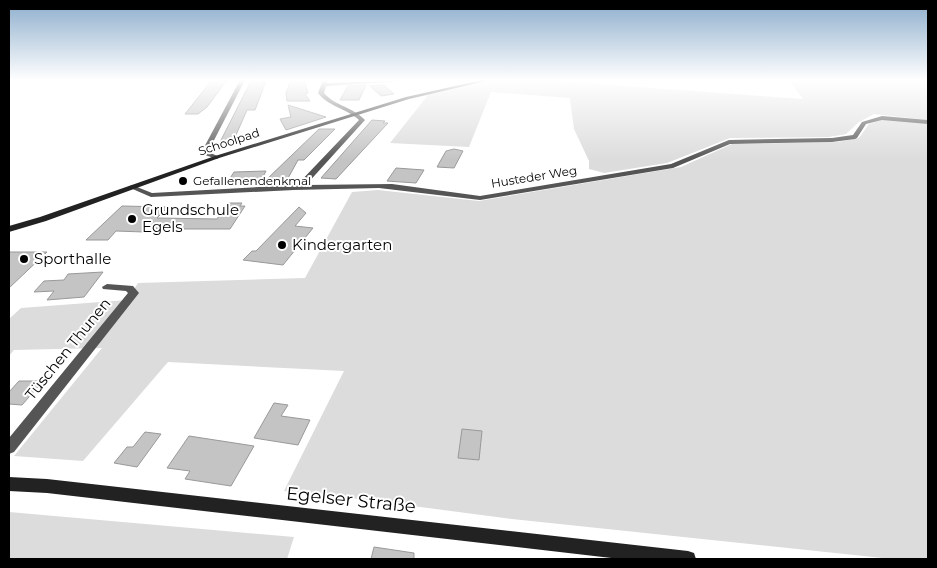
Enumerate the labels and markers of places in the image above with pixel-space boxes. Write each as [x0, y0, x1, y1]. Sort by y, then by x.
place label: Gefallenendenkmal [193, 173, 311, 188]
marker: Gefallenendenkmal [177, 175, 189, 187]
place label: Grundschule Egels [142, 200, 239, 236]
marker: Grundschule Egels [126, 213, 138, 225]
place label: Kindergarten [292, 235, 392, 254]
marker: Kindergarten [276, 239, 288, 251]
place label: Sporthalle [34, 249, 111, 268]
marker: Sporthalle [18, 253, 30, 265]

